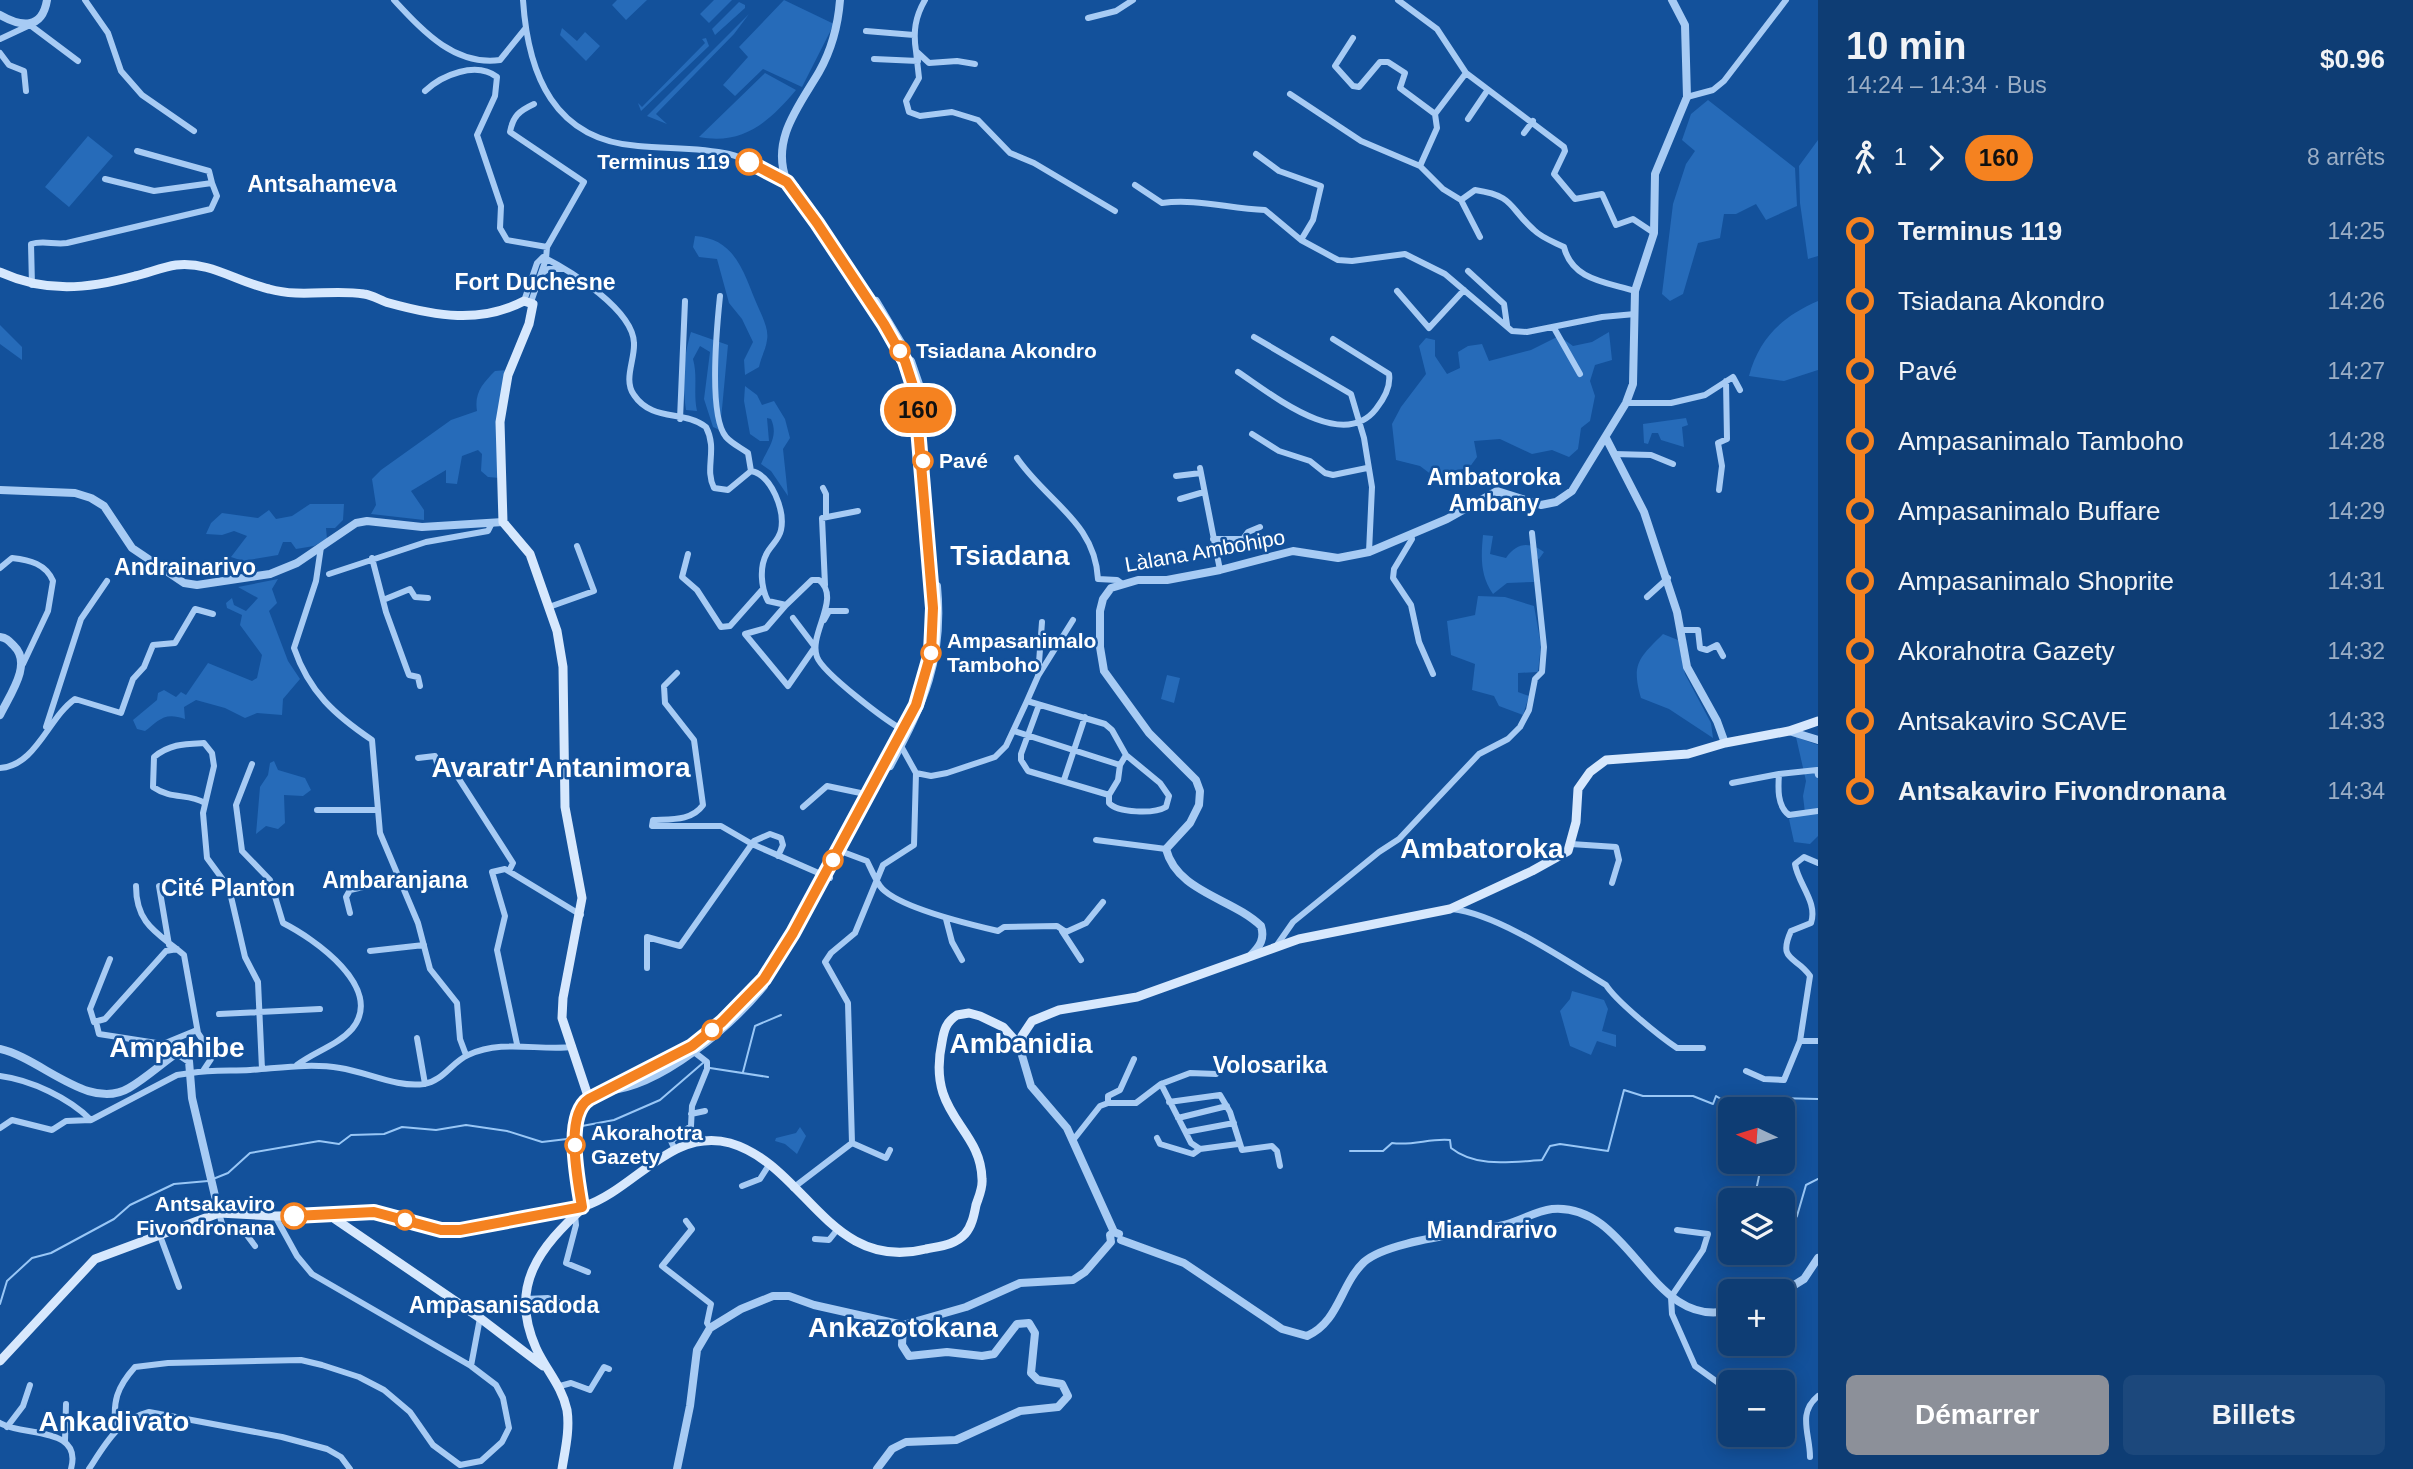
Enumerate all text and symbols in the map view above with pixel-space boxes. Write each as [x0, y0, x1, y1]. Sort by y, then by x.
text: 10 min [1846, 25, 1966, 67]
text: $0.96 [2320, 44, 2385, 74]
text: 14:24 – 14:34 · Bus [1846, 72, 2047, 98]
icon: walk [1846, 139, 1884, 177]
icon: forward [1917, 139, 1955, 177]
text: 1 [1894, 144, 1907, 170]
text: 160 [1979, 144, 2019, 171]
text: 8 arrêts [2307, 144, 2385, 170]
marker: Terminus 119 [736, 149, 762, 175]
place label: Terminus 119 [597, 150, 730, 173]
district label: Antsahameva [247, 171, 397, 197]
text: Terminus 119 [1898, 216, 2062, 246]
text: 14:25 [2327, 218, 2385, 244]
district label: Fort Duchesne [454, 269, 616, 295]
text: Tsiadana Akondro [1898, 286, 2105, 316]
text: 14:26 [2327, 288, 2385, 314]
place label: Tsiadana Akondro [916, 339, 1097, 362]
marker: Tsiadana Akondro [890, 341, 910, 361]
text: Pavé [1898, 356, 1957, 386]
text: 14:27 [2327, 358, 2385, 384]
line badge: 160 [878, 387, 958, 433]
text: 160 [898, 396, 938, 423]
text: Ampasanimalo Tamboho [1898, 426, 2184, 456]
text: 14:28 [2327, 428, 2385, 454]
place label: Pavé [939, 449, 988, 472]
marker: Pavé [913, 451, 933, 471]
district label: Ambatoroka Ambany [1427, 464, 1561, 516]
text: Ampasanimalo Buffare [1898, 496, 2161, 526]
text: 14:29 [2327, 498, 2385, 524]
street label: Làlana Ambohipo [1123, 525, 1287, 576]
district label: Tsiadana [950, 540, 1070, 571]
district label: Andrainarivo [114, 554, 256, 580]
text: Ampasanimalo Shoprite [1898, 566, 2174, 596]
text: 14:31 [2327, 568, 2385, 594]
place label: Ampasanimalo Tamboho [947, 629, 1096, 676]
text: Akorahotra Gazety [1898, 636, 2115, 666]
text: 14:32 [2327, 638, 2385, 664]
marker: Ampasanimalo Tamboho [921, 643, 941, 663]
text: Antsakaviro SCAVE [1898, 706, 2127, 736]
text: 14:33 [2327, 708, 2385, 734]
district label: Avaratr'Antanimora [431, 752, 691, 783]
text: Antsakaviro Fivondronana [1898, 776, 2226, 806]
text: 14:34 [2327, 778, 2385, 804]
district label: Ambatoroka [1400, 833, 1564, 864]
unlabelled marker [823, 850, 843, 870]
district label: Ambaranjana [322, 867, 468, 893]
district label: Cité Planton [161, 875, 295, 901]
unlabelled marker [702, 1020, 722, 1040]
district label: Ambanidia [949, 1028, 1093, 1059]
district label: Ampahibe [109, 1032, 245, 1063]
district label: Volosarika [1213, 1052, 1328, 1078]
north arrow [1718, 1097, 1796, 1174]
map controls [1718, 1097, 1795, 1447]
place label: Akorahotra Gazety [591, 1121, 703, 1168]
marker: Akorahotra Gazety [565, 1135, 585, 1155]
button: layers [1718, 1188, 1795, 1265]
place label: Antsakaviro Fivondronana [136, 1192, 275, 1239]
marker: Antsakaviro Fivondronana [281, 1203, 307, 1229]
unlabelled marker [395, 1210, 415, 1230]
district label: Miandrarivo [1427, 1217, 1557, 1243]
button: + [1718, 1279, 1795, 1356]
district label: Ampasanisadoda [409, 1292, 599, 1318]
district label: Ankazotokana [808, 1312, 998, 1343]
button: − [1718, 1370, 1795, 1447]
button: Démarrer [1846, 1375, 2109, 1455]
button: Billets [2123, 1375, 2385, 1455]
district label: Ankadivato [39, 1406, 189, 1437]

